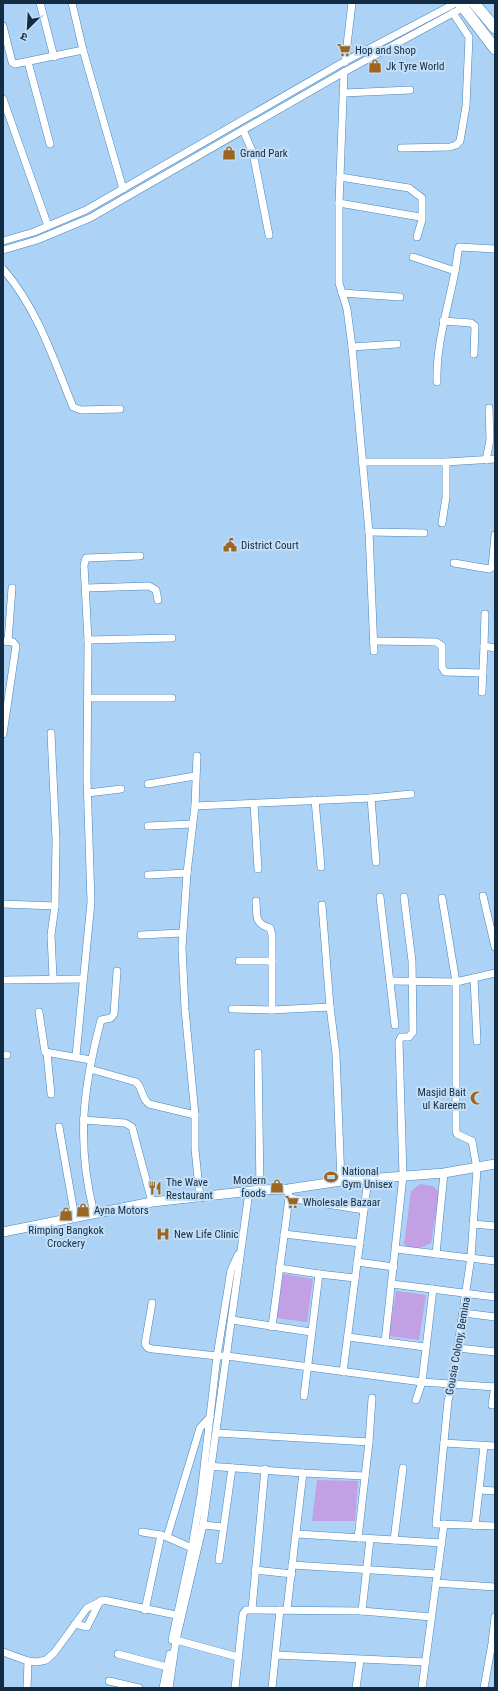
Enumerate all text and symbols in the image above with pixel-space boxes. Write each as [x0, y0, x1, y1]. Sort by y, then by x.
north arrow [8, 8, 48, 48]
text: उ [18, 29, 30, 44]
supermarket icon: Hop and Shop [336, 42, 352, 58]
place label: Hop and Shop [355, 44, 416, 57]
shop icon: Jk Tyre World [367, 58, 383, 74]
place label: Jk Tyre World [386, 60, 445, 73]
shop icon: Grand Park [221, 145, 237, 161]
place label: Grand Park [240, 147, 288, 160]
public building icon: District Court [222, 537, 238, 553]
place label: District Court [241, 539, 299, 552]
place label: Masjid Bait ul Kareem [417, 1086, 466, 1112]
mosque icon: Masjid Bait ul Kareem [469, 1090, 485, 1106]
place label: National Gym Unisex [342, 1165, 393, 1191]
sports icon: National Gym Unisex [323, 1169, 339, 1185]
place label: Modern foods [233, 1174, 266, 1200]
place label: The Wave Restaurant [166, 1176, 213, 1202]
shop icon: Modern foods [269, 1178, 285, 1194]
restaurant icon: The Wave Restaurant [147, 1180, 163, 1196]
supermarket icon: Wholesale Bazaar [284, 1194, 300, 1210]
place label: Wholesale Bazaar [303, 1196, 381, 1209]
shop icon: Ayna Motors [75, 1202, 91, 1218]
place label: Ayna Motors [94, 1204, 149, 1217]
shop icon: Rimping Bangkok Crockery [58, 1206, 74, 1222]
place label: Rimping Bangkok Crockery [28, 1224, 104, 1250]
hospital icon: New Life Clinic [155, 1226, 171, 1242]
place label: New Life Clinic [174, 1228, 239, 1241]
street label: Gousia Colony, Bemina [443, 1296, 473, 1396]

